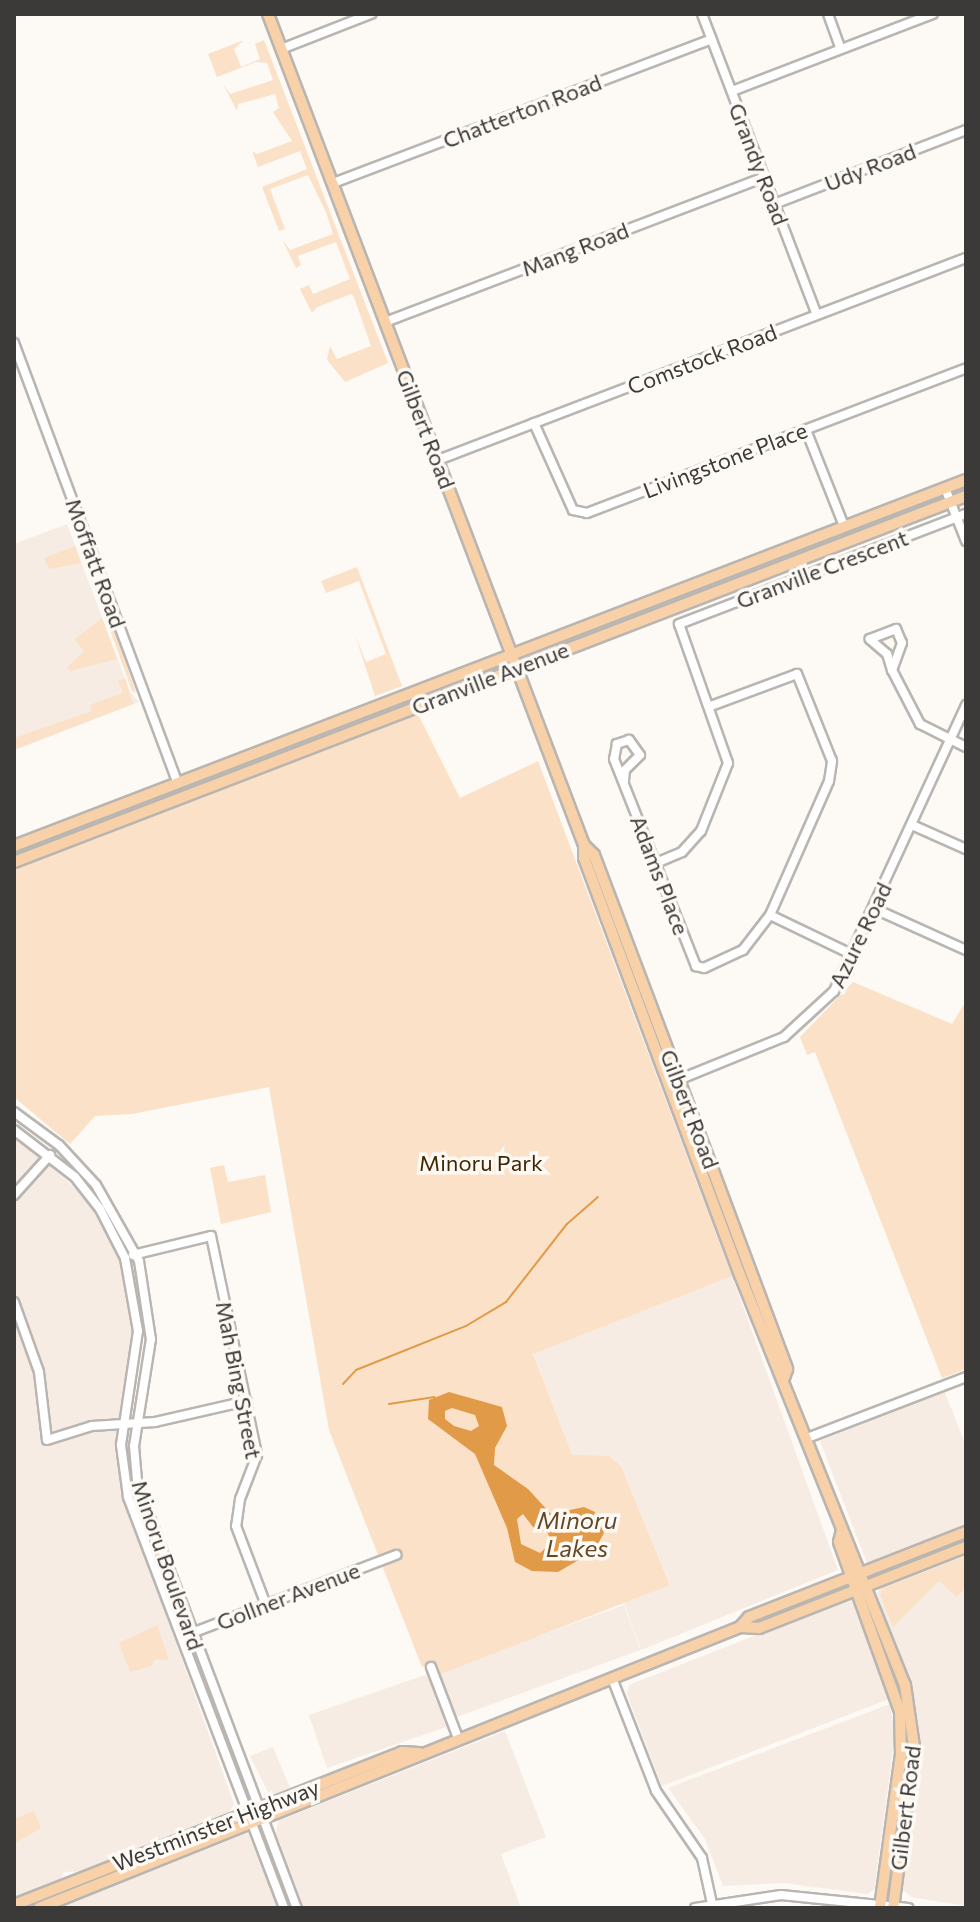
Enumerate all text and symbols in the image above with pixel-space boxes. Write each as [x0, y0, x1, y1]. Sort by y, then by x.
street label: Chatterton Road [439, 69, 605, 153]
street label: Grandy Road [724, 99, 794, 229]
street label: Udy Road [821, 138, 919, 196]
street label: Mang Road [518, 217, 632, 281]
street label: Comstock Road [624, 318, 780, 400]
street label: Gilbert Road [391, 366, 461, 492]
street label: Livingstone Place [639, 417, 811, 503]
street label: Moffatt Road [60, 495, 132, 631]
street label: Granville Crescent [732, 524, 912, 614]
street label: Granville Avenue [408, 636, 572, 720]
street label: Adams Place [625, 812, 695, 938]
street label: Azure Road [823, 878, 897, 992]
street label: Gilbert Road [655, 1046, 725, 1172]
park label: Minoru Park [419, 1150, 543, 1176]
street label: Mah Bing Street [211, 1299, 267, 1461]
street label: Minoru Boulevard [127, 1477, 209, 1653]
water label: Minoru Lakes [537, 1506, 617, 1562]
street label: Gollner Avenue [213, 1557, 363, 1635]
street label: Gilbert Road [884, 1744, 926, 1872]
street label: Westminster Highway [109, 1773, 323, 1877]

